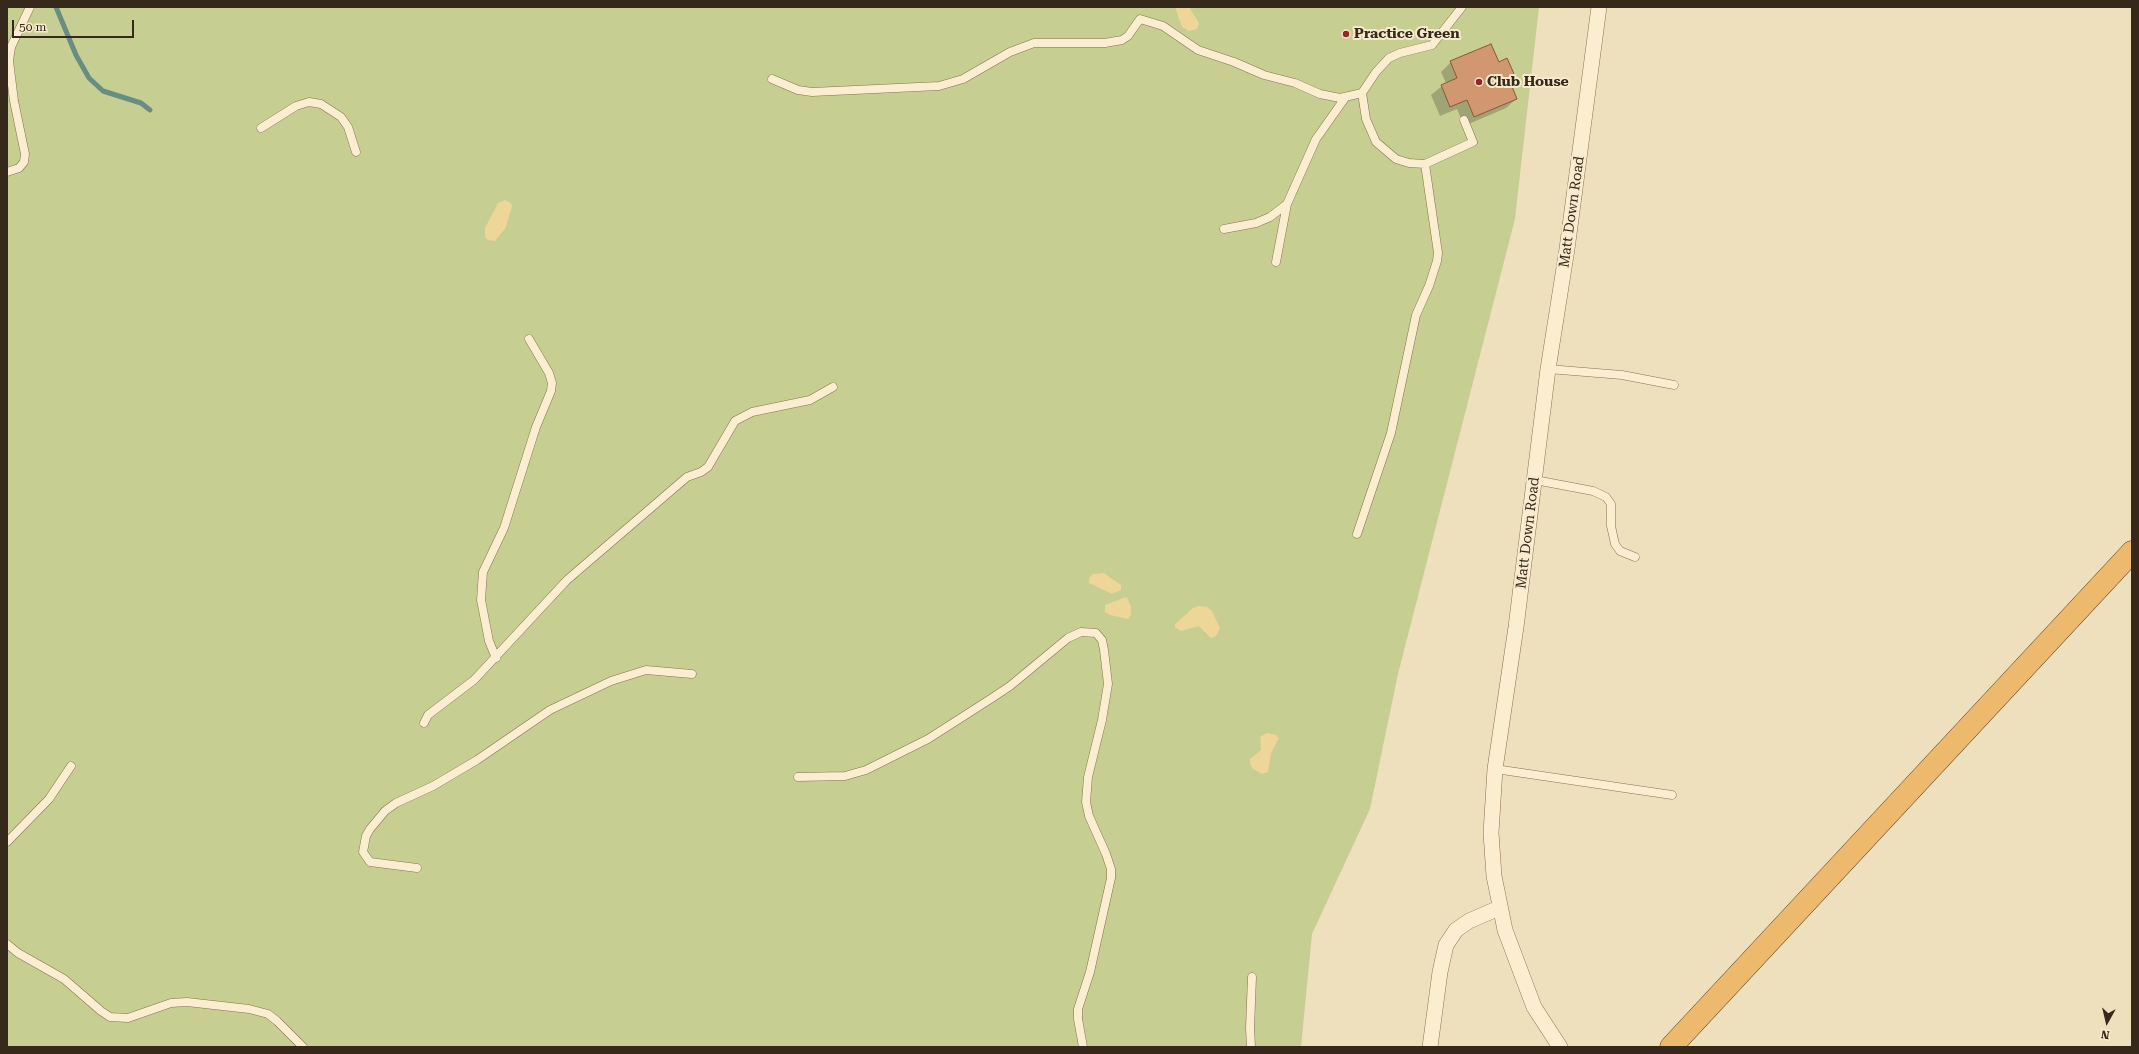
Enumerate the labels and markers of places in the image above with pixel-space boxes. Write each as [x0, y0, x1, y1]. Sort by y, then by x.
place label: Practice Green [1354, 26, 1460, 42]
marker: Practice Green [1341, 29, 1351, 39]
place label: Club House [1487, 74, 1569, 90]
marker: Club House [1474, 77, 1484, 87]

